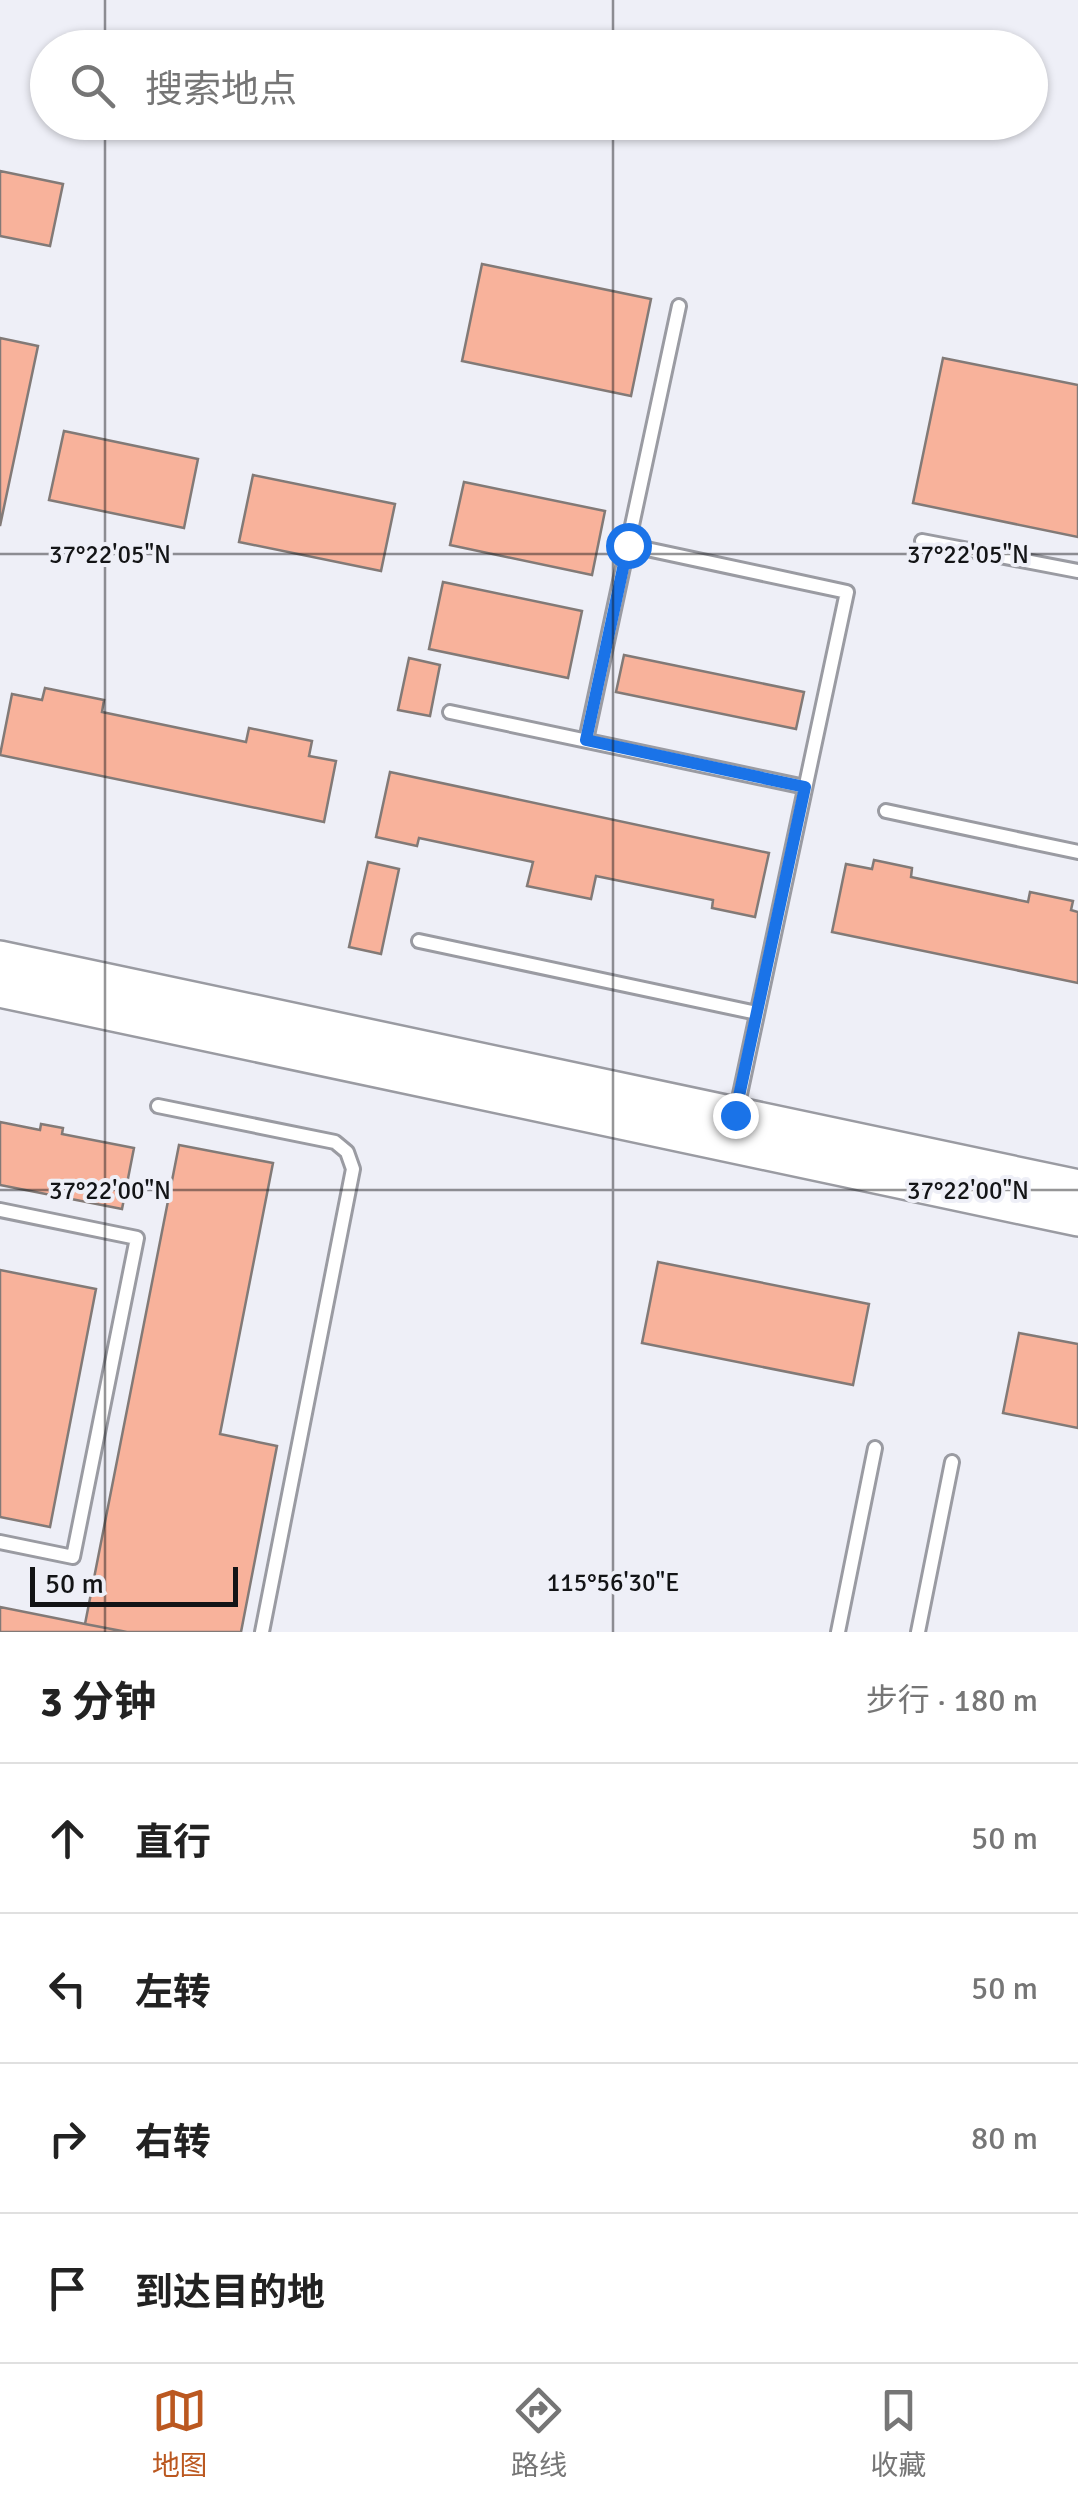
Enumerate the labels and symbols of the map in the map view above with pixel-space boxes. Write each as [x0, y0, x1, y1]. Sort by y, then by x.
route start [606, 523, 652, 569]
text: 37°22'05"N [49, 539, 171, 570]
text: 37°22'05"N [907, 539, 1029, 570]
route end [713, 1093, 759, 1139]
text: 37°22'00"N [49, 1175, 171, 1206]
text: 37°22'00"N [907, 1175, 1029, 1206]
scale bar [30, 1562, 238, 1606]
text: 115°56'30"E [547, 1567, 679, 1598]

